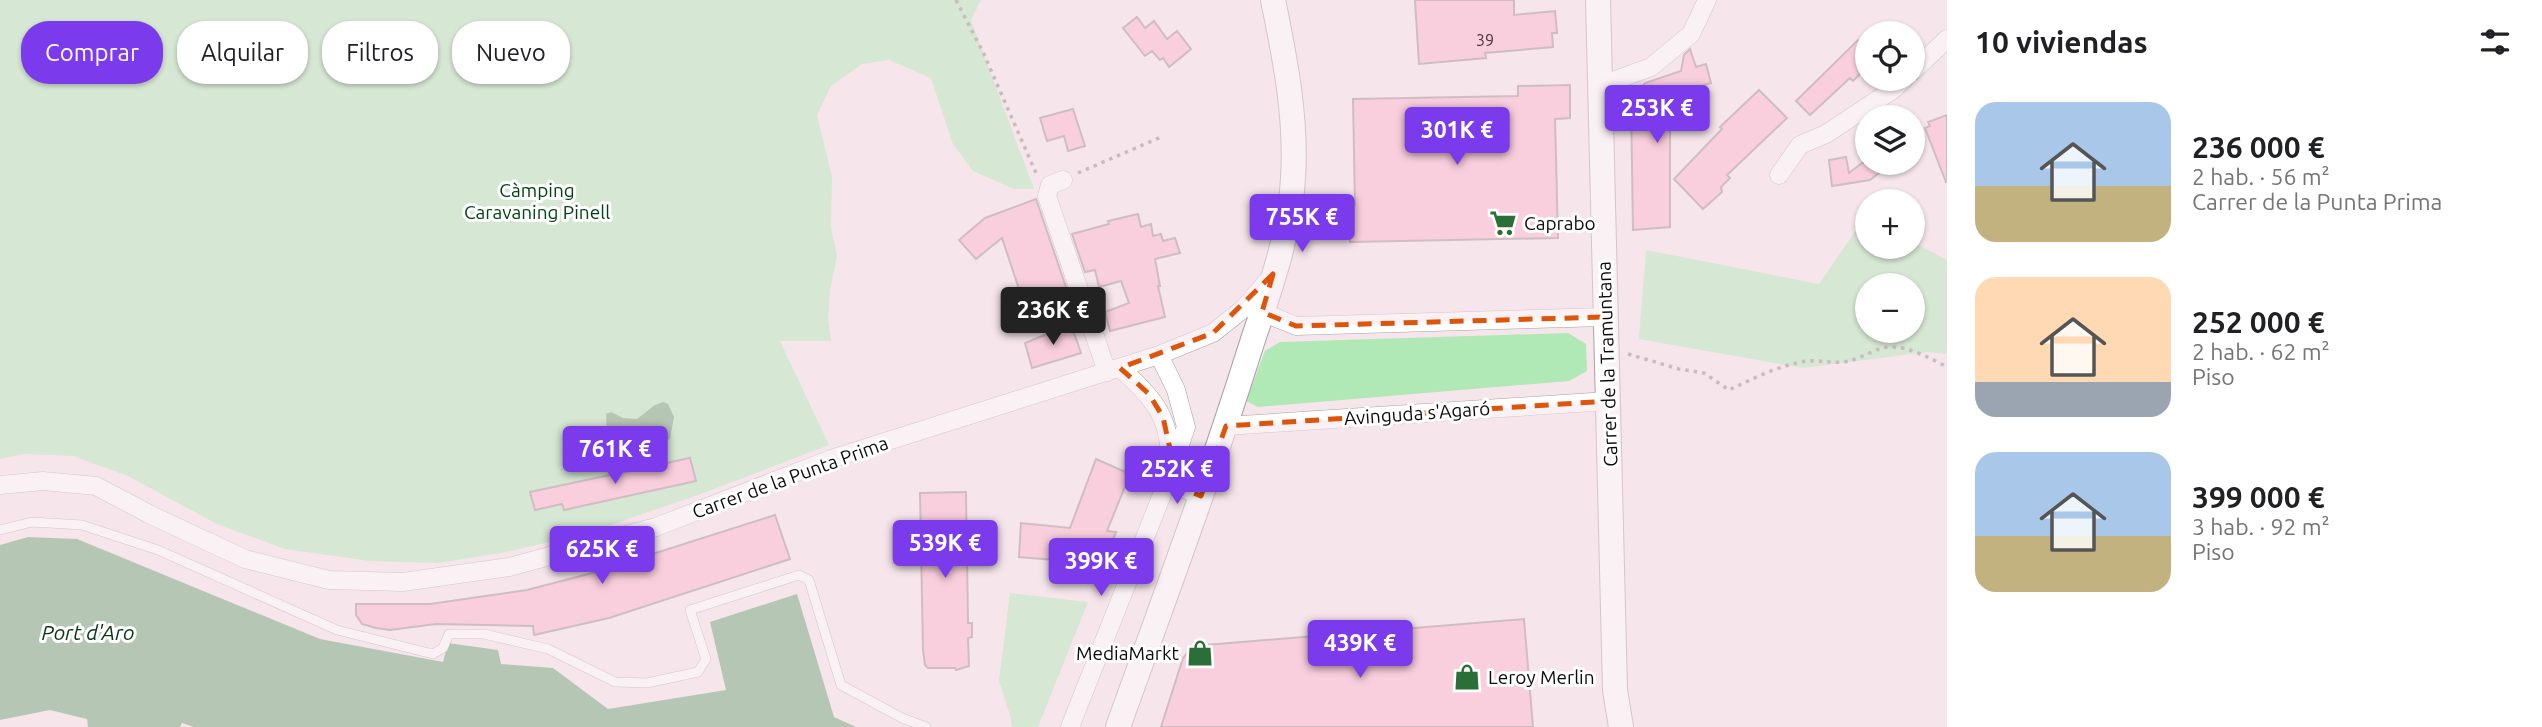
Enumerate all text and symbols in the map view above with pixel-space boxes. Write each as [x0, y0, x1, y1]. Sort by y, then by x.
chip: Comprar [21, 21, 163, 84]
chip: Alquilar [177, 21, 308, 84]
chip: Filtros [322, 21, 438, 84]
chip: Nuevo [452, 21, 570, 84]
map controls [1855, 21, 1925, 343]
button: locate [1855, 21, 1925, 91]
icon: filters [2476, 23, 2514, 61]
text: 10 viviendas [1975, 25, 2148, 59]
house number: 39 [1476, 31, 1494, 49]
pin: 253K € [1600, 86, 1714, 145]
text: 253K € [1621, 95, 1693, 120]
button: layers [1855, 105, 1925, 175]
pin: 301K € [1400, 108, 1514, 167]
text: 301K € [1421, 117, 1493, 142]
icon: home [2031, 130, 2115, 214]
text: 236 000 € [2192, 130, 2325, 164]
text: 2 hab. · 56 m² [2192, 164, 2330, 189]
park label: Càmping Caravaning Pinell [464, 179, 610, 223]
button: + [1855, 189, 1925, 259]
text: Carrer de la Punta Prima [2192, 189, 2442, 214]
pin: 755K € [1245, 194, 1359, 254]
text: 755K € [1266, 204, 1338, 229]
supermarket icon: Caprabo [1488, 208, 1518, 238]
place label: Caprabo [1524, 212, 1596, 234]
street label: Carrer de la Tramuntana [1592, 261, 1622, 467]
button: − [1855, 273, 1925, 343]
pin: 236K € [996, 288, 1110, 347]
text: 236K € [1017, 297, 1089, 322]
icon: home [2031, 305, 2115, 389]
text: 252 000 € [2192, 305, 2325, 339]
text: 2 hab. · 62 m² [2192, 339, 2330, 364]
text: Piso [2192, 364, 2235, 389]
street label: Avinguda s'Agaró [1343, 397, 1491, 429]
pin: 761K € [558, 426, 672, 486]
street label: Carrer de la Punta Prima [689, 431, 891, 523]
text: 761K € [579, 436, 651, 461]
pin: 252K € [1120, 447, 1234, 506]
text: 252K € [1141, 456, 1213, 481]
icon: home [2031, 480, 2115, 564]
text: 399 000 € [2192, 480, 2325, 514]
text: 3 hab. · 92 m² [2192, 514, 2330, 539]
pin: 539K € [888, 520, 1002, 580]
pin: 625K € [545, 526, 659, 586]
text: 539K € [909, 530, 981, 555]
text: 625K € [566, 536, 638, 561]
pin: 399K € [1044, 538, 1158, 598]
text: Piso [2192, 539, 2235, 564]
text: 399K € [1065, 548, 1137, 573]
water label: Port d'Aro [42, 620, 134, 644]
pin: 439K € [1303, 620, 1417, 680]
text: 439K € [1324, 630, 1396, 655]
shop icon: MediaMarkt [1185, 638, 1215, 668]
place label: MediaMarkt [1076, 642, 1180, 664]
shop icon: Leroy Merlin [1452, 662, 1482, 692]
place label: Leroy Merlin [1488, 666, 1595, 688]

